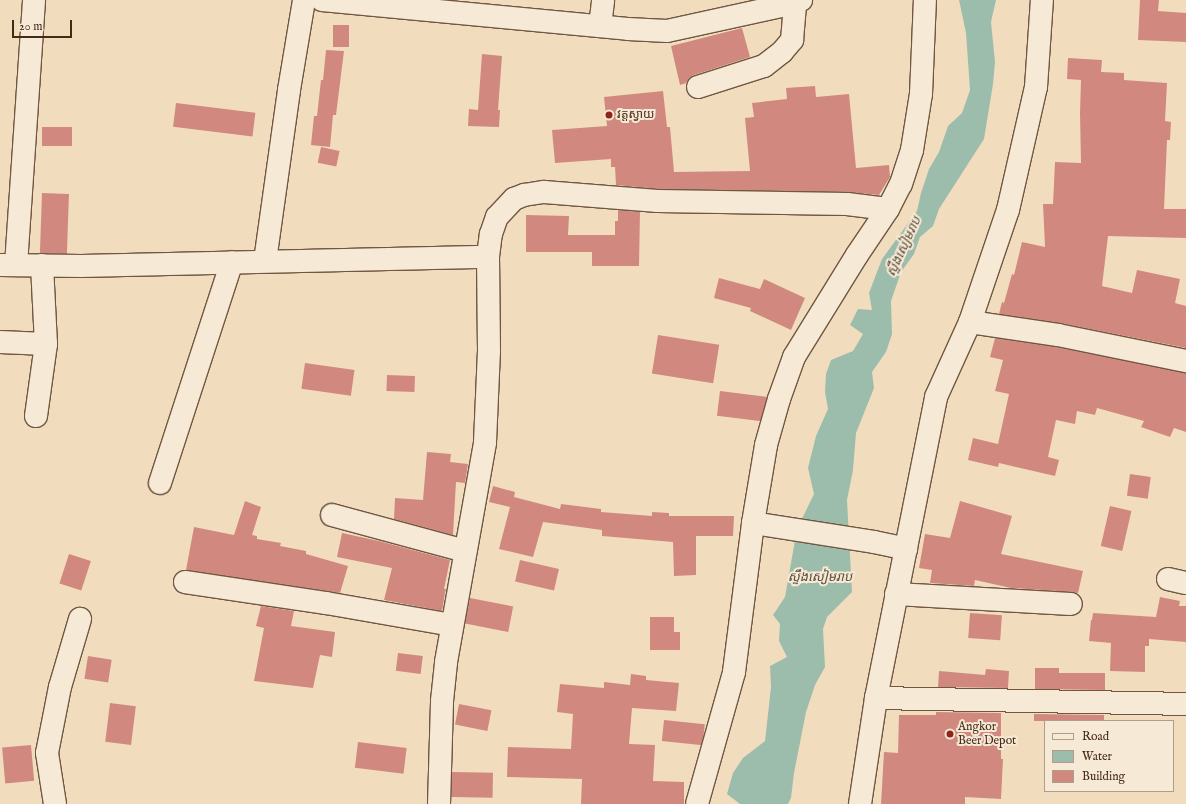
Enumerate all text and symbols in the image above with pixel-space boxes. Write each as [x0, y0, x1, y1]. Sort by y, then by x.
scale bar [14, 12, 74, 38]
text: 20 m [19, 19, 42, 34]
place label: វត្តស្វាយ [617, 108, 655, 122]
marker: វត្តស្វាយ [604, 110, 614, 120]
water label: ស្ទឹងសៀមរាប [884, 215, 926, 279]
water label: ស្ទឹងសៀមរាប [788, 570, 852, 586]
place label: Angkor Beer Depot [958, 720, 1016, 748]
legend [1044, 720, 1174, 792]
marker: Angkor Beer Depot [945, 729, 955, 739]
text: Road [1082, 729, 1109, 744]
text: Water [1082, 749, 1112, 764]
text: Building [1082, 769, 1125, 784]

